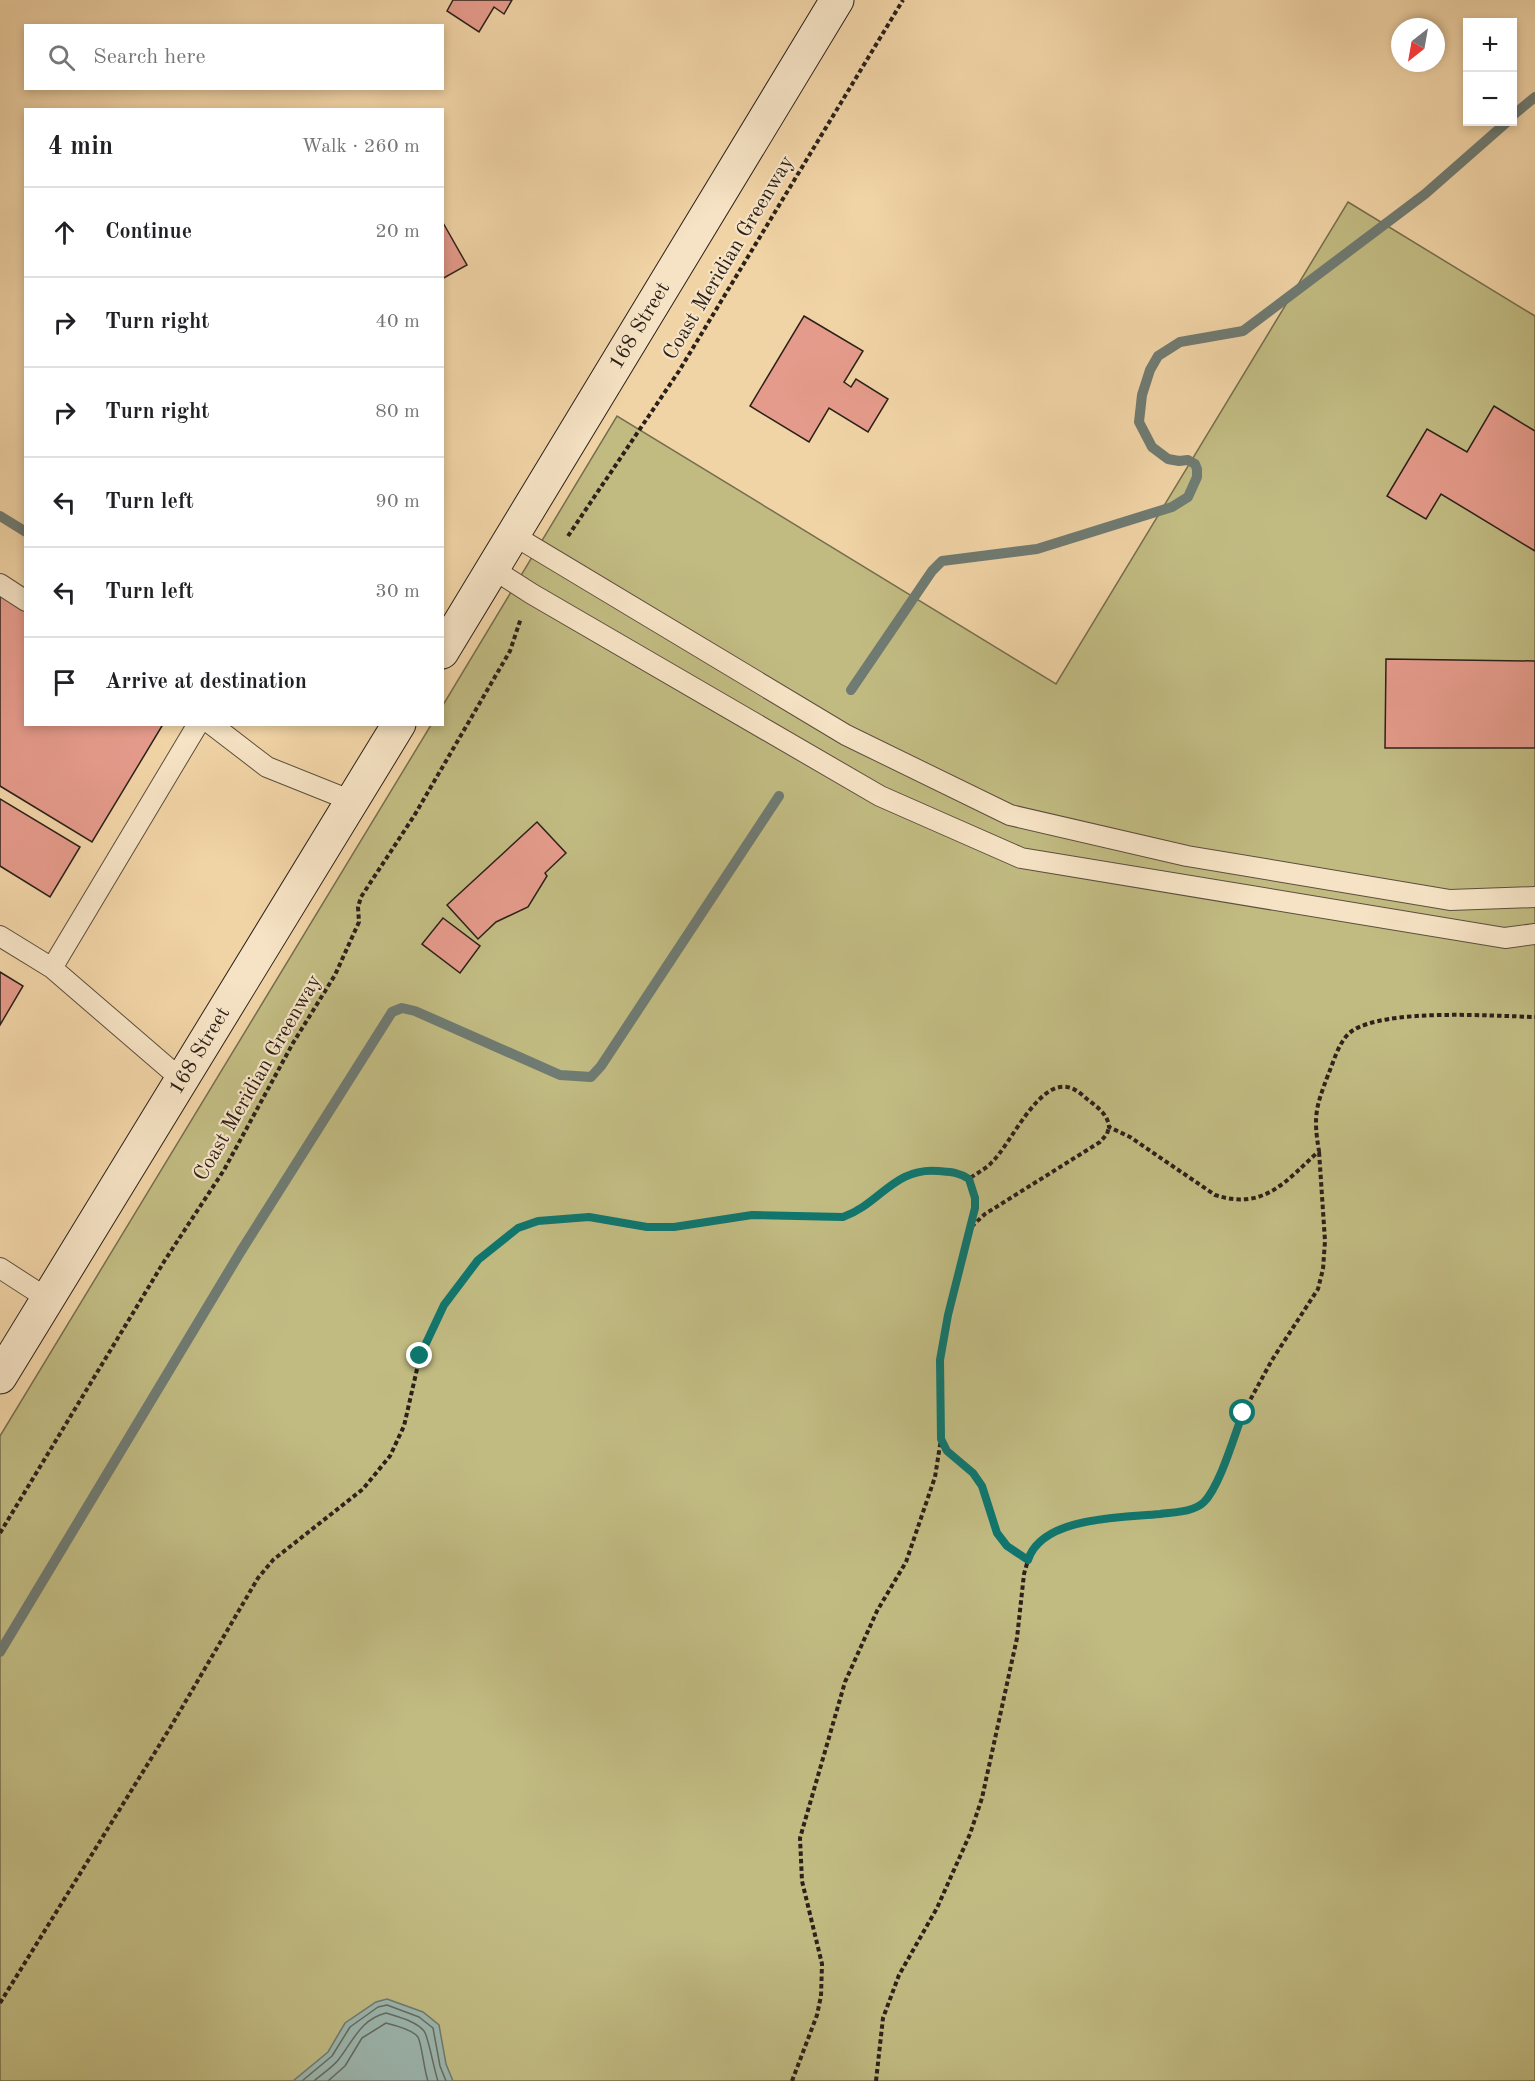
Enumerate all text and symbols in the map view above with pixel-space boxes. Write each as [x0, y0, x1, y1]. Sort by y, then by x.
north arrow [1391, 18, 1445, 72]
map controls [1463, 18, 1517, 126]
button: + [1463, 18, 1517, 72]
search box [24, 24, 444, 90]
icon: search [45, 41, 78, 74]
text: Search here [93, 46, 206, 68]
button: − [1463, 72, 1517, 126]
text: 4 min [48, 134, 113, 160]
text: Walk · 260 m [301, 137, 420, 157]
street label: Coast Meridian Greenway [660, 152, 798, 364]
icon: ahead [48, 216, 81, 249]
text: Continue [105, 221, 192, 243]
text: 20 m [375, 222, 420, 242]
street label: 168 Street [606, 279, 674, 373]
icon: right [48, 306, 81, 339]
text: Turn right [105, 311, 209, 333]
text: 40 m [375, 312, 420, 332]
icon: right [48, 396, 81, 429]
text: Turn right [105, 401, 209, 423]
text: 80 m [375, 402, 420, 422]
icon: left [48, 486, 81, 519]
text: Turn left [105, 491, 194, 513]
text: 90 m [375, 492, 420, 512]
icon: left [48, 576, 81, 609]
text: Turn left [105, 581, 194, 603]
text: 30 m [375, 582, 420, 602]
icon: arrive [48, 666, 81, 699]
text: Arrive at destination [105, 671, 307, 693]
street label: Coast Meridian Greenway [190, 971, 326, 1185]
street label: 168 Street [166, 1004, 234, 1098]
route end [406, 1342, 432, 1368]
route start [1229, 1399, 1255, 1425]

